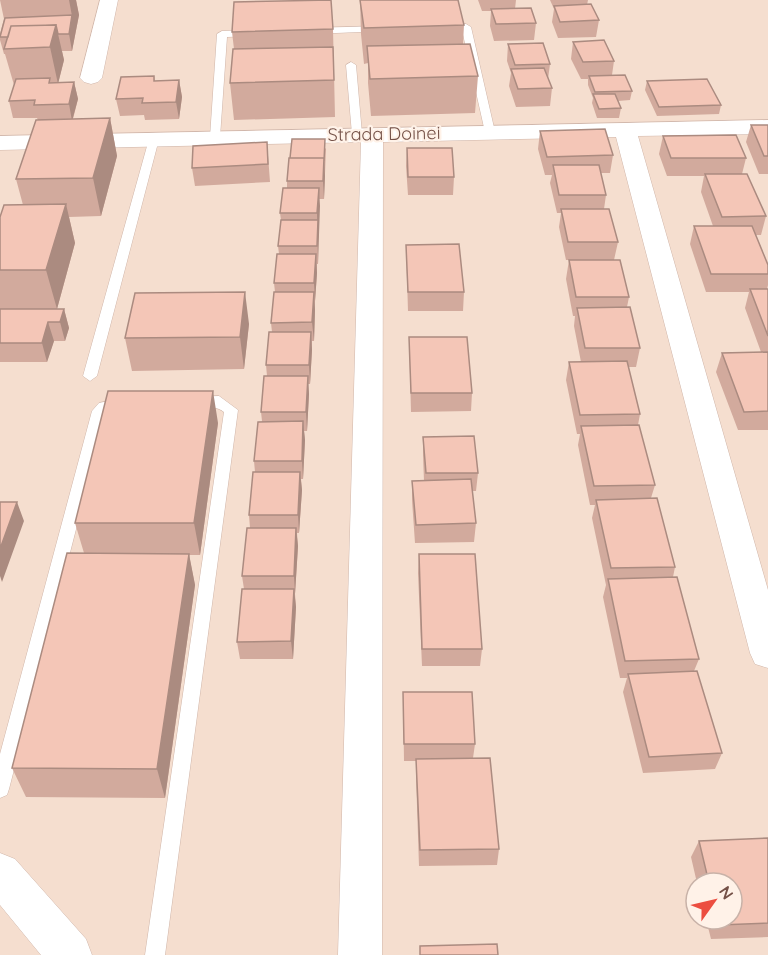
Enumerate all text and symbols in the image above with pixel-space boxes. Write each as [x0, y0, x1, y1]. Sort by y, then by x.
street label: Strada Doinei [327, 121, 441, 146]
north arrow [684, 871, 744, 931]
text: N [715, 882, 738, 903]

